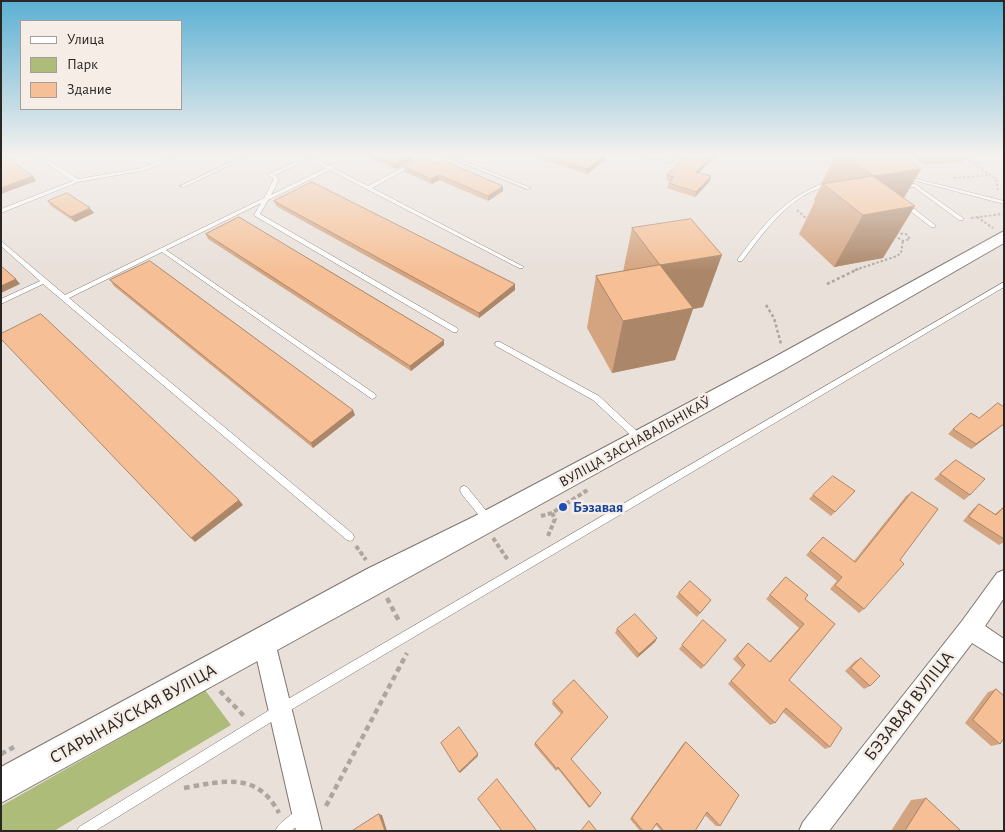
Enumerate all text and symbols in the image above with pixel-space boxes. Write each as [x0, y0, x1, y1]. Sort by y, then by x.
legend [20, 20, 182, 110]
text: Улица [67, 32, 104, 47]
text: Парк [67, 57, 98, 72]
text: Здание [67, 82, 112, 97]
street label: ВУЛІЦА ЗАСНАВАЛЬНІКАЎ [556, 393, 714, 491]
place label: Бэзавая [573, 498, 623, 516]
marker: Бэзавая [557, 501, 569, 513]
street label: БЭЗАВАЯ ВУЛІЦА [860, 647, 958, 765]
street label: СТАРЫНАЎСКАЯ ВУЛІЦА [46, 659, 220, 769]

